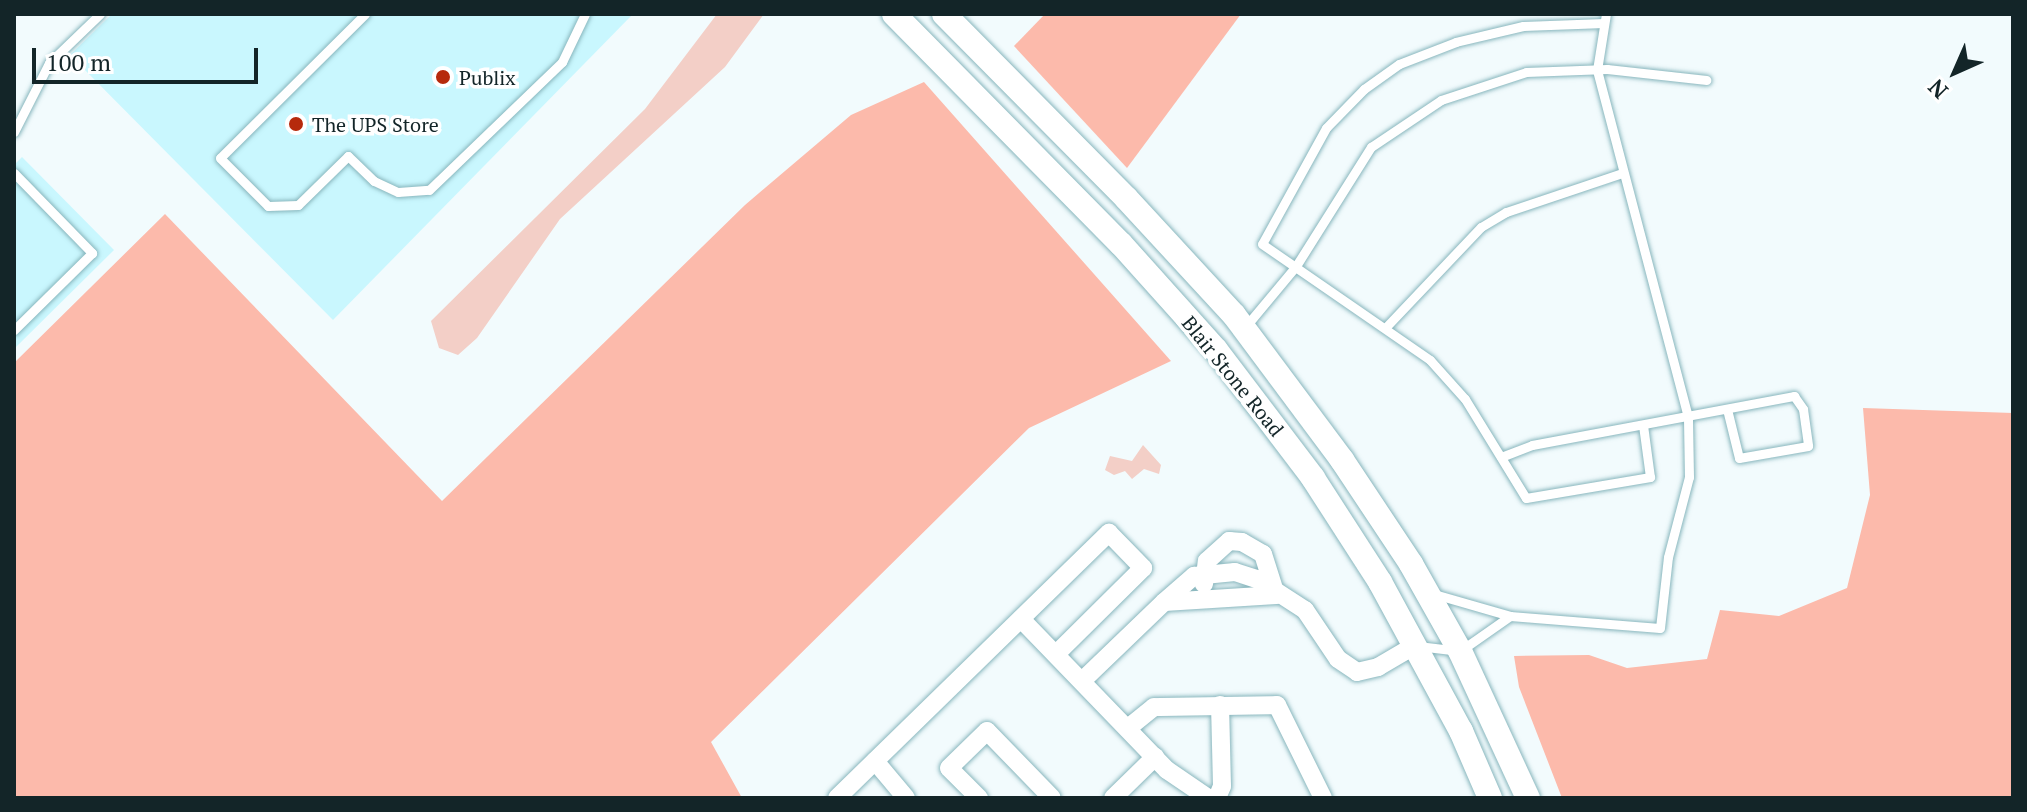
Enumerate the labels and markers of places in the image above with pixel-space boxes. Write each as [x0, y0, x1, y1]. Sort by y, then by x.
place label: Publix [459, 65, 516, 89]
marker: Publix [434, 68, 452, 86]
place label: The UPS Store [312, 112, 439, 136]
marker: The UPS Store [287, 115, 305, 133]

